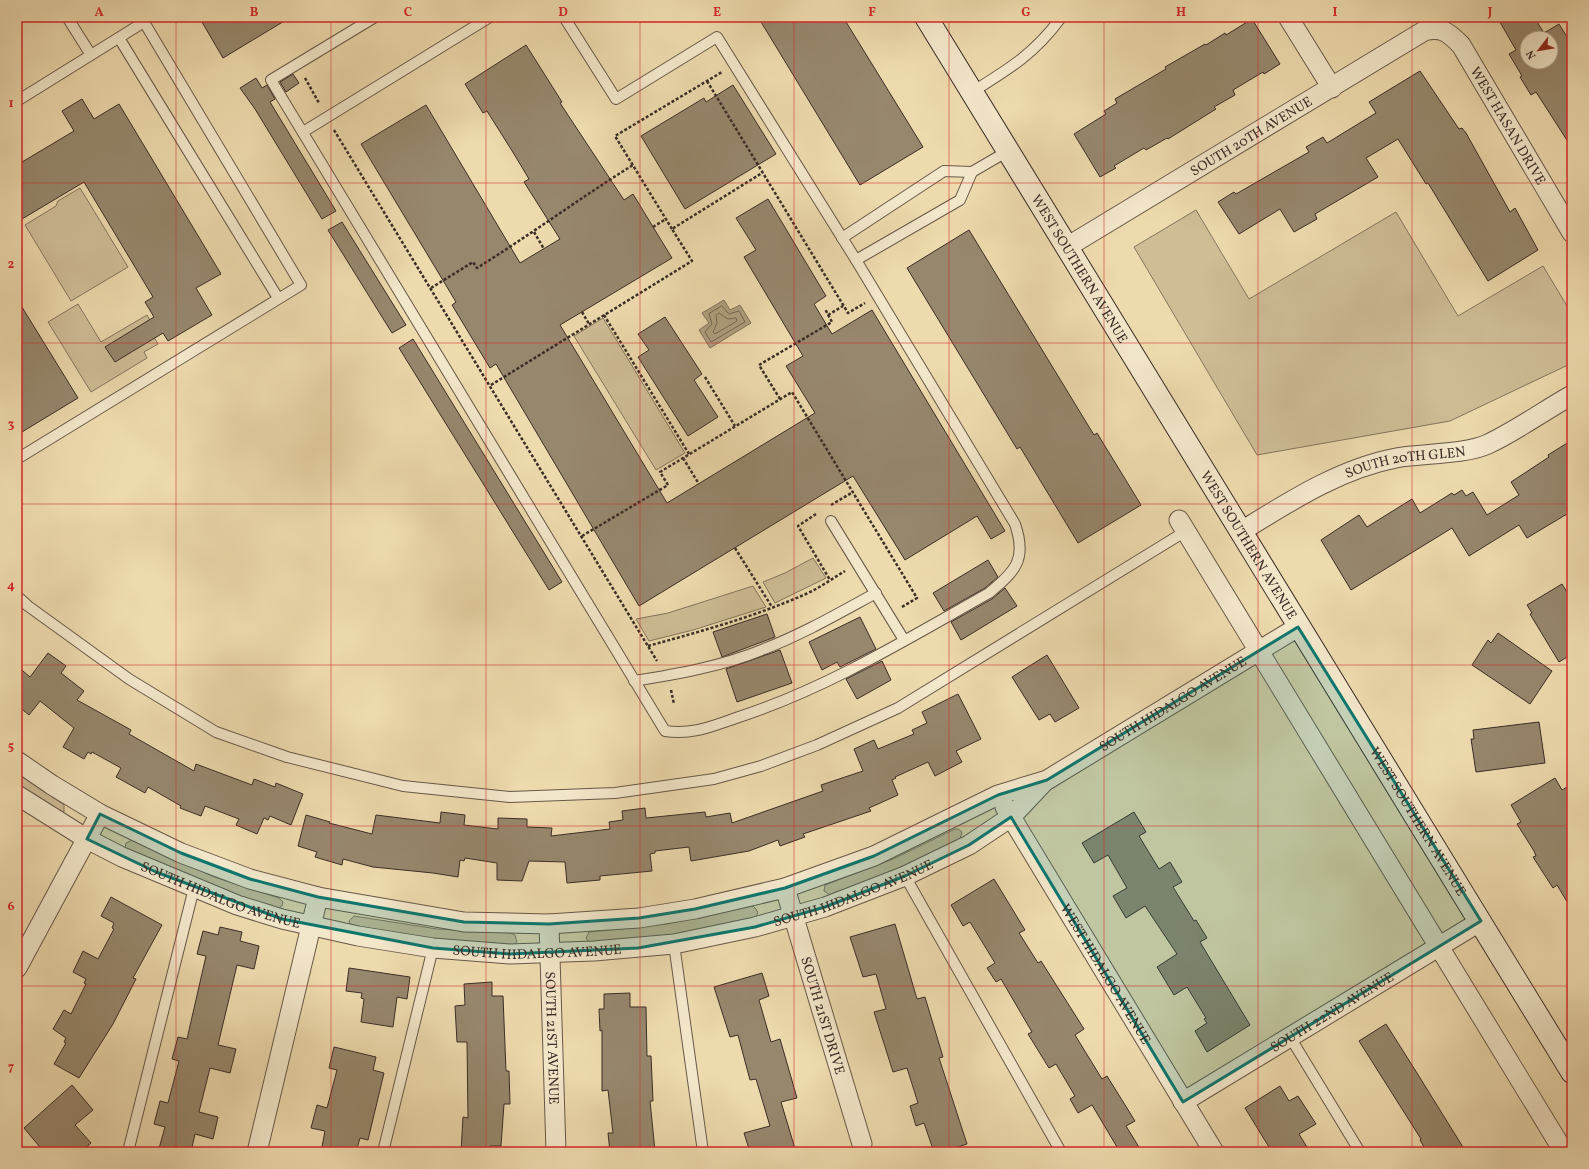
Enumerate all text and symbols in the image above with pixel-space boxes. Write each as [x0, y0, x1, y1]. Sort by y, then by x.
text: A [94, 4, 104, 22]
text: B [250, 4, 259, 22]
text: C [404, 4, 412, 22]
text: D [558, 4, 568, 22]
text: E [713, 4, 721, 22]
text: F [868, 4, 876, 22]
text: G [1021, 4, 1031, 22]
text: H [1176, 4, 1186, 22]
text: I [1333, 4, 1338, 22]
text: J [1487, 4, 1493, 22]
north arrow [1519, 30, 1559, 70]
text: N [1523, 47, 1540, 62]
street label: WEST HASAN DRIVE [1465, 64, 1550, 189]
street label: SOUTH 20TH AVENUE [1187, 93, 1316, 181]
text: 1 [8, 95, 14, 113]
street label: WEST SOUTHERN AVENUE [1026, 191, 1132, 347]
text: 2 [8, 256, 15, 274]
text: 3 [8, 416, 15, 434]
street label: SOUTH 20TH GLEN [1343, 443, 1467, 484]
street label: WEST SOUTHERN AVENUE [1195, 468, 1301, 624]
text: 4 [7, 577, 15, 595]
street label: SOUTH HIDALGO AVENUE [1096, 653, 1250, 757]
text: 5 [8, 738, 14, 756]
street label: WEST SOUTHERN AVENUE [1364, 744, 1470, 900]
street label: SOUTH HIDALGO AVENUE [772, 856, 937, 932]
street label: SOUTH HIDALGO AVENUE [138, 858, 302, 934]
text: 6 [7, 898, 15, 916]
street label: WEST HIDALGO AVENUE [1055, 901, 1155, 1048]
street label: SOUTH HIDALGO AVENUE [452, 941, 623, 965]
street label: SOUTH 21ST DRIVE [795, 955, 849, 1077]
street label: SOUTH 22ND AVENUE [1267, 968, 1398, 1058]
street label: SOUTH 21ST AVENUE [539, 971, 563, 1105]
text: 7 [8, 1059, 14, 1077]

